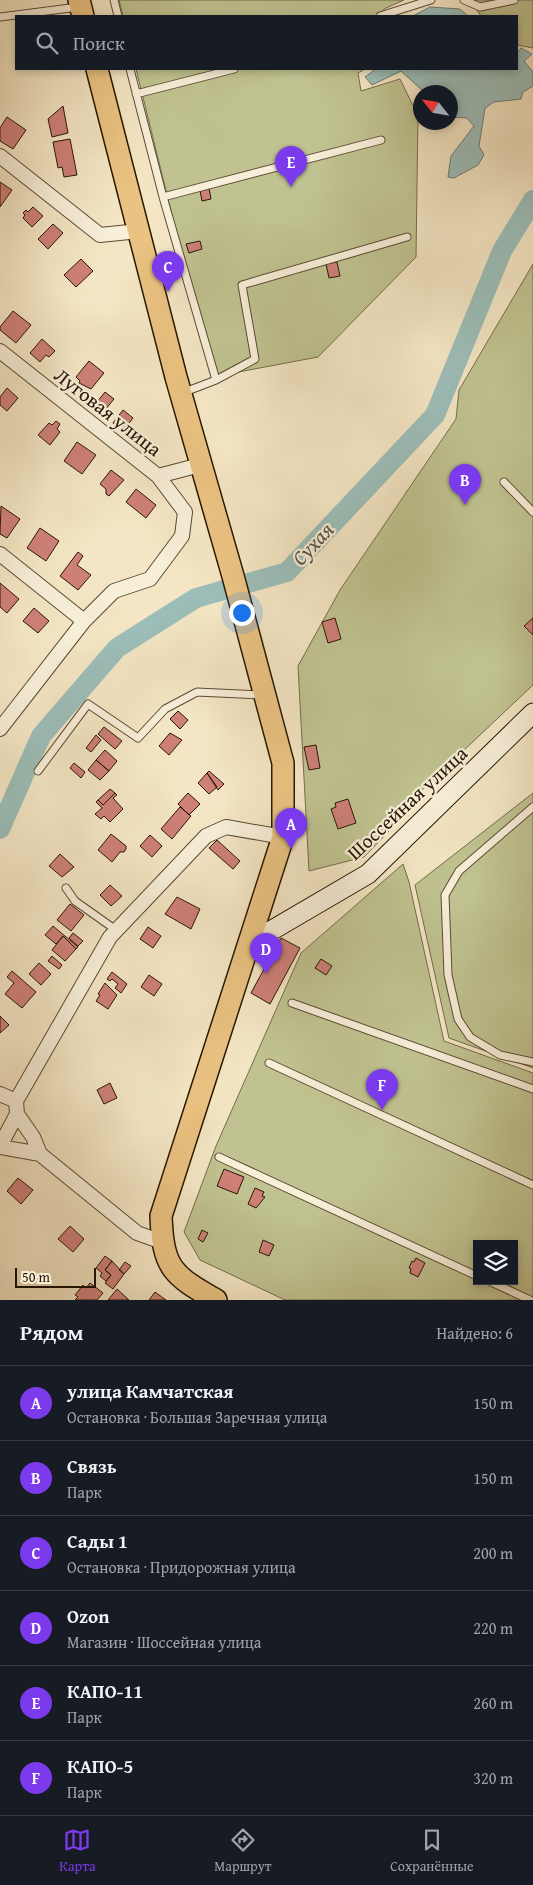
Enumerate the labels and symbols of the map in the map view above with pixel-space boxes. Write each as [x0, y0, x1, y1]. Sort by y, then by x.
north arrow [413, 85, 458, 130]
pin: E [275, 146, 307, 187]
pin: C [152, 251, 184, 292]
street label: Луговая улица [48, 360, 169, 463]
pin: B [449, 464, 481, 505]
water label: Сухая [284, 515, 341, 572]
your location [229, 600, 255, 626]
street label: Шоссейная улица [340, 739, 474, 866]
pin: A [275, 808, 307, 849]
pin: D [250, 933, 282, 974]
pin: F [366, 1069, 398, 1110]
scale bar [15, 1265, 96, 1288]

